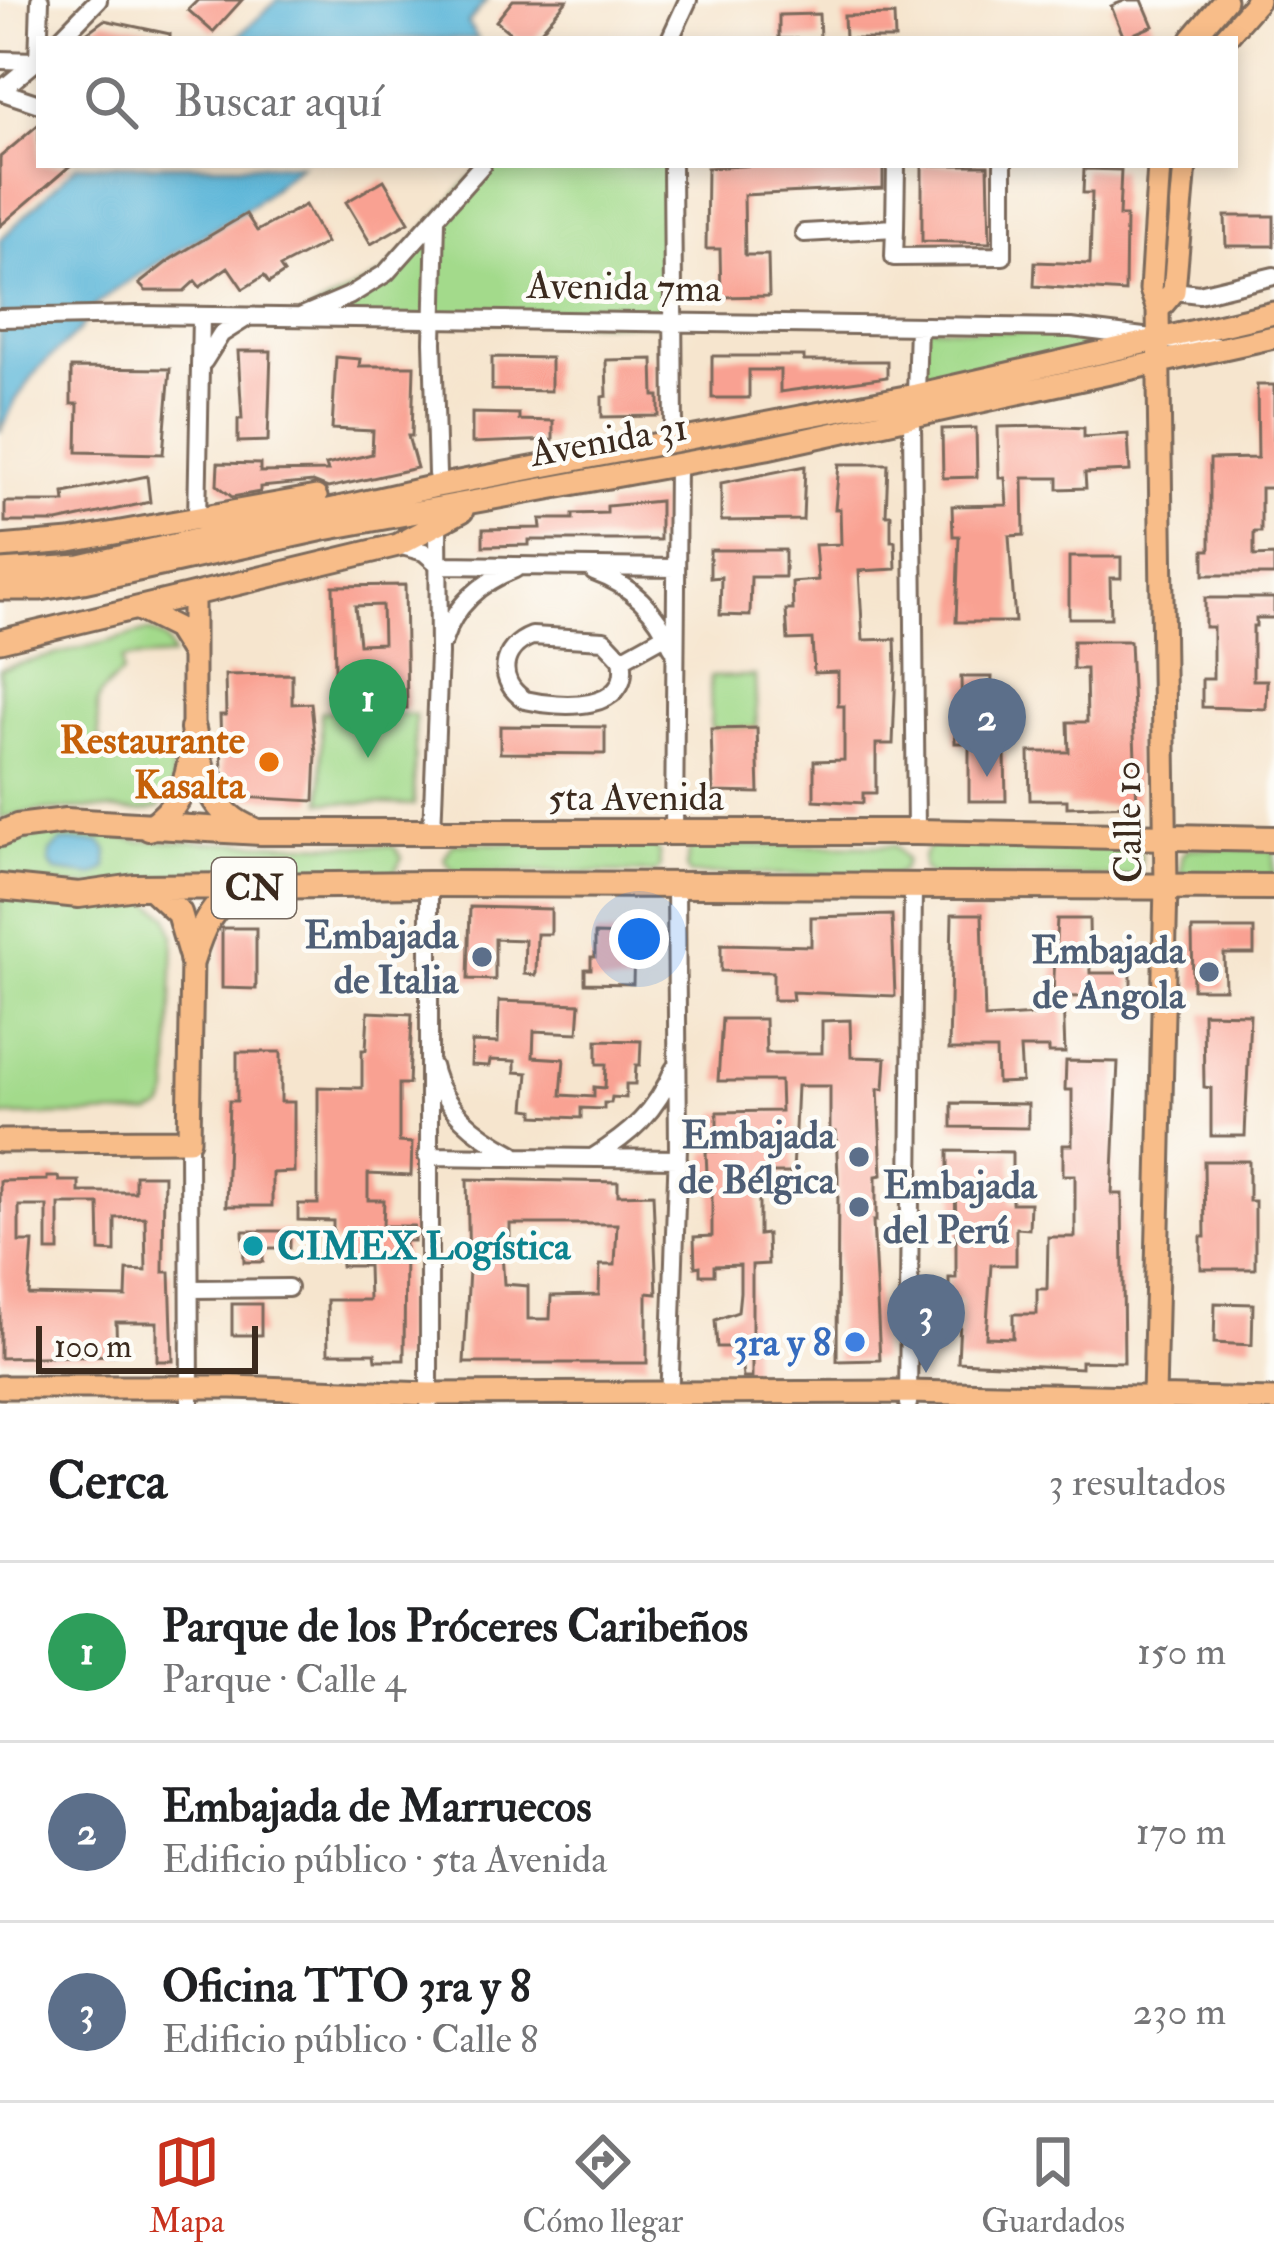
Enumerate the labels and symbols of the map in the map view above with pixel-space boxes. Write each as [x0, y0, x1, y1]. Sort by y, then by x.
street label: Avenida 7ma [525, 261, 723, 313]
street label: Avenida 31 [525, 402, 692, 478]
pin: 1 [329, 659, 407, 758]
pin: 2 [948, 678, 1026, 777]
place label: Restaurante Kasalta [59, 716, 246, 810]
marker: Restaurante Kasalta [256, 749, 282, 775]
street label: Calle 10 [1102, 760, 1154, 884]
street label: 5ta Avenida [548, 773, 725, 822]
road number: CN [212, 858, 296, 918]
your location [609, 909, 669, 969]
place label: Embajada de Italia [304, 911, 459, 1005]
place label: Embajada de Angola [1031, 926, 1186, 1020]
marker: Embajada de Italia [469, 944, 495, 970]
marker: Embajada de Angola [1196, 959, 1222, 985]
place label: Embajada de Bélgica [678, 1111, 836, 1205]
marker: Embajada de Bélgica [846, 1144, 872, 1170]
place label: Embajada del Perú [883, 1161, 1038, 1255]
marker: Embajada del Perú [846, 1194, 872, 1220]
place label: CIMEX Logística [277, 1222, 571, 1271]
marker: CIMEX Logística [240, 1233, 266, 1259]
pin: 3 [887, 1274, 965, 1373]
place label: 3ra y 8 [734, 1318, 831, 1367]
scale bar [36, 1320, 258, 1373]
marker: 3ra y 8 [842, 1329, 868, 1355]

